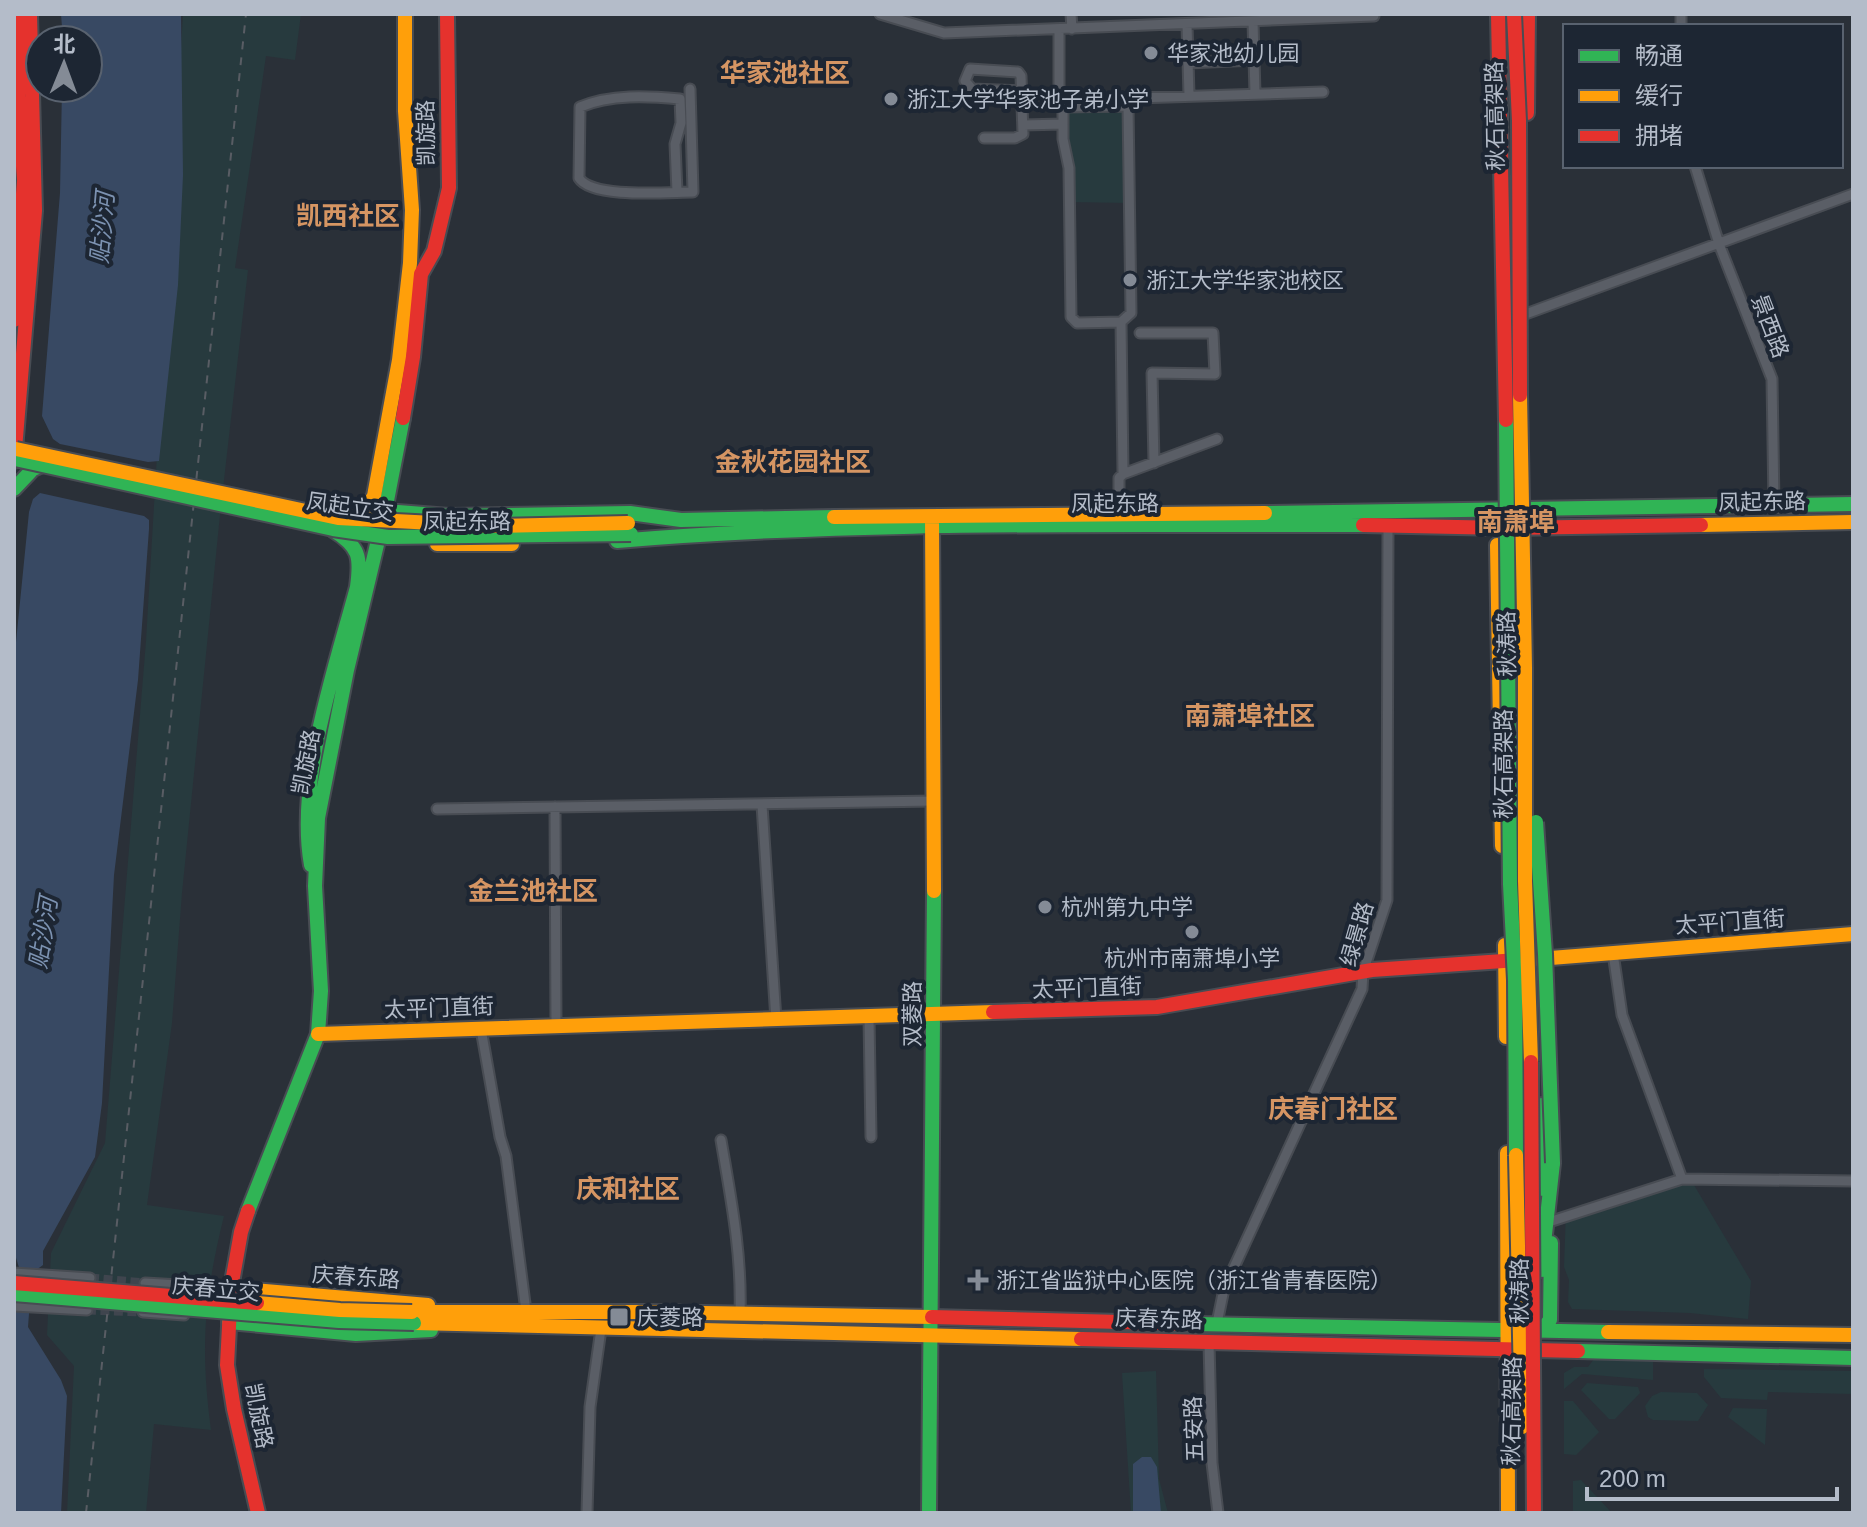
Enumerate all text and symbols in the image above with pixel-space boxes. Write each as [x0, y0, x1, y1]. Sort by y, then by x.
north arrow [24, 24, 104, 104]
legend [1563, 24, 1843, 168]
text: 北 [53, 32, 76, 57]
place label: 华家池幼儿园 [1167, 41, 1299, 66]
text: 畅通 [1635, 42, 1683, 69]
marker: 华家池幼儿园 [1142, 44, 1160, 62]
district label: 华家池社区 [720, 58, 850, 88]
street label: 秋石高架路 [1482, 61, 1508, 171]
text: 缓行 [1635, 82, 1683, 109]
place label: 浙江大学华家池子弟小学 [907, 87, 1149, 112]
marker: 浙江大学华家池子弟小学 [882, 90, 900, 108]
street label: 凯旋路 [413, 100, 439, 166]
text: 拥堵 [1635, 122, 1683, 149]
water label: 贴沙河 [85, 187, 119, 265]
district label: 凯西社区 [296, 201, 400, 231]
place label: 浙江大学华家池校区 [1146, 268, 1344, 293]
marker: 浙江大学华家池校区 [1121, 271, 1139, 289]
street label: 景西路 [1747, 291, 1793, 361]
district label: 金秋花园社区 [715, 447, 871, 477]
street label: 凤起立交 [305, 488, 395, 526]
street label: 凤起东路 [1718, 489, 1806, 515]
street label: 凤起东路 [1071, 491, 1159, 516]
district label: 南萧埠 [1477, 507, 1555, 537]
street label: 凤起东路 [423, 509, 511, 534]
street label: 秋涛路 [1494, 611, 1520, 677]
district label: 南萧埠社区 [1185, 701, 1315, 731]
street label: 秋石高架路 [1491, 709, 1516, 819]
street label: 凯旋路 [287, 727, 325, 797]
district label: 金兰池社区 [468, 876, 598, 906]
water label: 贴沙河 [24, 891, 63, 971]
place label: 杭州第九中学 [1061, 895, 1193, 920]
marker: 杭州第九中学 [1036, 898, 1054, 916]
street label: 绿景路 [1336, 899, 1378, 969]
street label: 太平门直街 [1674, 906, 1786, 938]
marker: 杭州市南萧埠小学 [1183, 923, 1201, 941]
place label: 杭州市南萧埠小学 [1104, 946, 1280, 971]
street label: 太平门直街 [1032, 974, 1142, 1002]
street label: 双菱路 [900, 981, 925, 1047]
street label: 太平门直街 [384, 994, 494, 1022]
district label: 庆春门社区 [1268, 1094, 1398, 1124]
district label: 庆和社区 [576, 1174, 680, 1204]
street label: 秋涛路 [1507, 1258, 1532, 1324]
street label: 庆春东路 [311, 1261, 401, 1293]
place label: 浙江省监狱中心医院（浙江省青春医院） [996, 1268, 1392, 1293]
marker: 浙江省监狱中心医院（浙江省青春医院） [967, 1269, 989, 1291]
street label: 庆春立交 [171, 1273, 261, 1305]
place label: 庆菱路 [637, 1305, 703, 1330]
street label: 庆春东路 [1115, 1305, 1203, 1333]
marker: 庆菱路 [608, 1306, 630, 1328]
street label: 秋石高架路 [1499, 1356, 1525, 1466]
street label: 凯旋路 [240, 1381, 278, 1451]
street label: 五安路 [1180, 1396, 1208, 1462]
scale bar [1587, 1451, 1837, 1501]
text: 200 m [1599, 1465, 1666, 1492]

